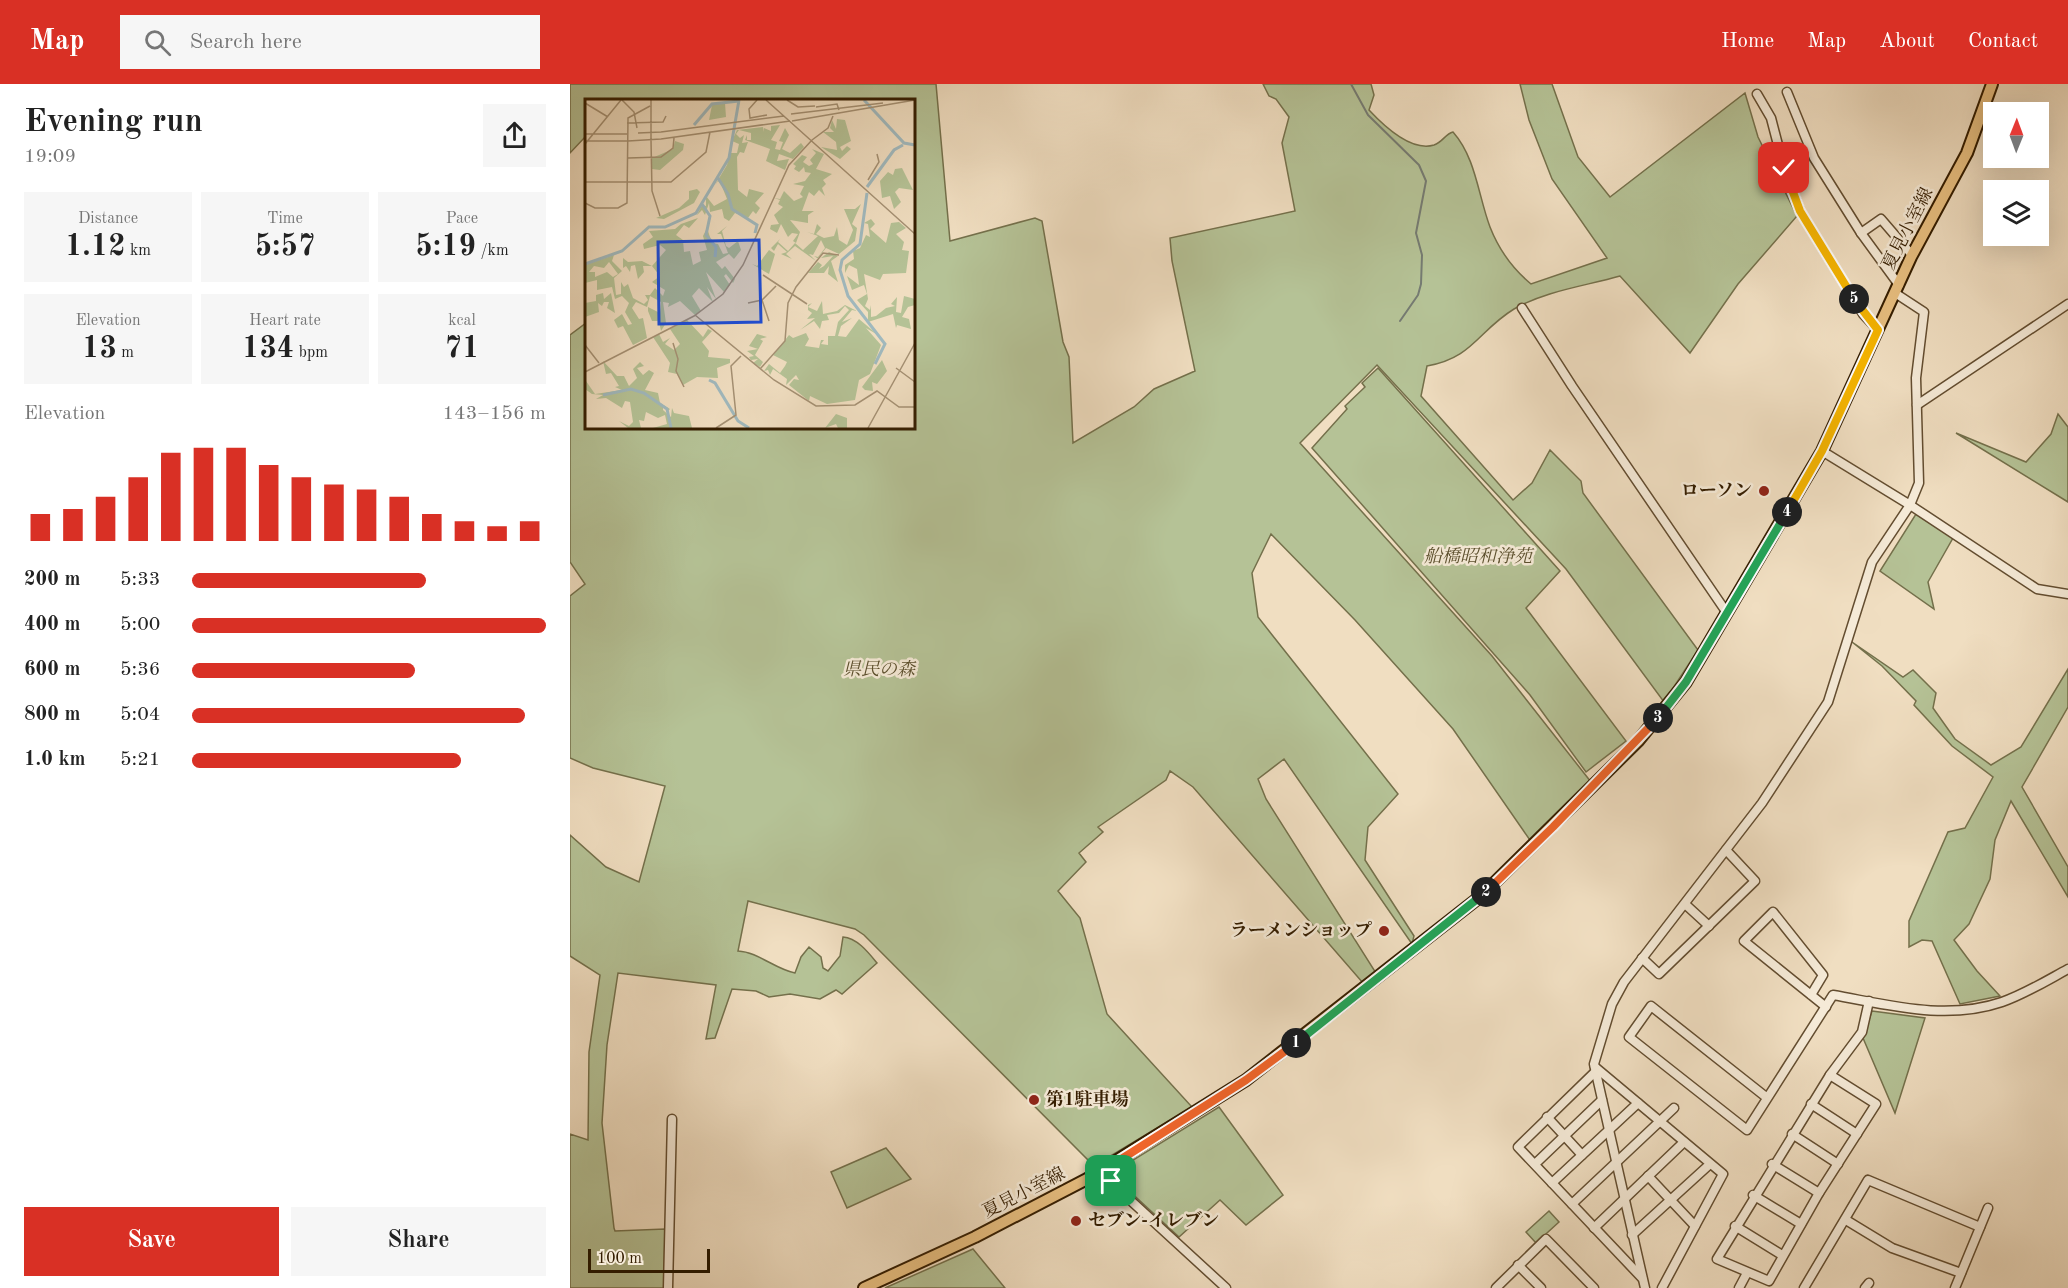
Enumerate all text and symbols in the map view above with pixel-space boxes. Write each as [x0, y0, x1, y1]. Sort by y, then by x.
search box [120, 15, 540, 69]
icon: search [141, 26, 174, 59]
text: Map [30, 28, 84, 56]
text: Search here [189, 31, 302, 53]
text: Home [1721, 31, 1774, 52]
text: Map [1807, 31, 1846, 52]
text: About [1879, 31, 1935, 52]
text: Contact [1968, 31, 2038, 52]
inset map [585, 99, 915, 429]
north arrow [1983, 102, 2049, 168]
map controls [1983, 102, 2049, 246]
button: share [483, 104, 546, 167]
text: Evening run [24, 106, 203, 139]
pin [1758, 142, 1809, 193]
text: 19:09 [24, 147, 76, 167]
icon: check [1767, 151, 1800, 184]
button: layers [1983, 180, 2049, 246]
street label: 夏見小室線 [1878, 184, 1936, 273]
text: Distance [78, 211, 138, 227]
text: Time [267, 211, 303, 227]
text: Pace [446, 211, 478, 227]
text: 1.12 [65, 232, 126, 262]
text: 5:57 [255, 232, 315, 262]
text: 5:19 [415, 232, 476, 262]
text: km [126, 243, 151, 259]
text: /km [476, 243, 509, 259]
pin: 5 [1839, 284, 1869, 314]
text: 5 [1849, 291, 1859, 307]
text: Elevation [75, 313, 141, 329]
text: Heart rate [249, 313, 321, 329]
text: kcal [448, 313, 476, 329]
text: 13 [82, 334, 117, 364]
text: 134 [242, 334, 294, 364]
text: 71 [445, 334, 479, 364]
text: m [117, 345, 134, 361]
text: bpm [294, 345, 328, 361]
text: Elevation [24, 404, 105, 424]
text: 143–156 m [443, 404, 546, 424]
place label: ローソン [1681, 482, 1752, 500]
marker: ローソン [1757, 484, 1771, 498]
pin: 4 [1772, 497, 1802, 527]
text: 4 [1782, 504, 1792, 520]
park label: 船橋昭和浄苑 [1424, 546, 1535, 566]
text: 200 m [24, 570, 80, 590]
text: 5:33 [120, 570, 160, 590]
text: 400 m [24, 615, 80, 635]
text: 5:00 [120, 615, 160, 635]
park label: 県民の森 [843, 659, 917, 679]
text: 600 m [24, 660, 80, 680]
text: 5:36 [120, 660, 160, 680]
pin: 3 [1643, 703, 1673, 733]
text: 800 m [24, 705, 80, 725]
text: 5:04 [120, 705, 160, 725]
text: 3 [1653, 710, 1663, 726]
text: 1.0 km [24, 750, 86, 770]
text: 5:21 [120, 750, 160, 770]
pin: 2 [1471, 877, 1501, 907]
text: 2 [1481, 884, 1491, 900]
place label: ラーメンショップ [1230, 921, 1372, 940]
marker: ラーメンショップ [1377, 924, 1391, 938]
pin: 1 [1281, 1028, 1311, 1058]
text: 1 [1291, 1035, 1301, 1051]
place label: 第1駐車場 [1046, 1089, 1128, 1109]
marker: 第1駐車場 [1027, 1093, 1041, 1107]
pin [1085, 1155, 1136, 1206]
street label: 夏見小室線 [979, 1163, 1068, 1221]
icon: arrive [1094, 1164, 1127, 1197]
button: Save [24, 1207, 279, 1276]
button: Share [291, 1207, 546, 1276]
place label: セブン-イレブン [1088, 1210, 1219, 1230]
marker: セブン-イレブン [1069, 1214, 1083, 1228]
scale bar [588, 1246, 710, 1274]
text: 100 m [597, 1251, 642, 1267]

